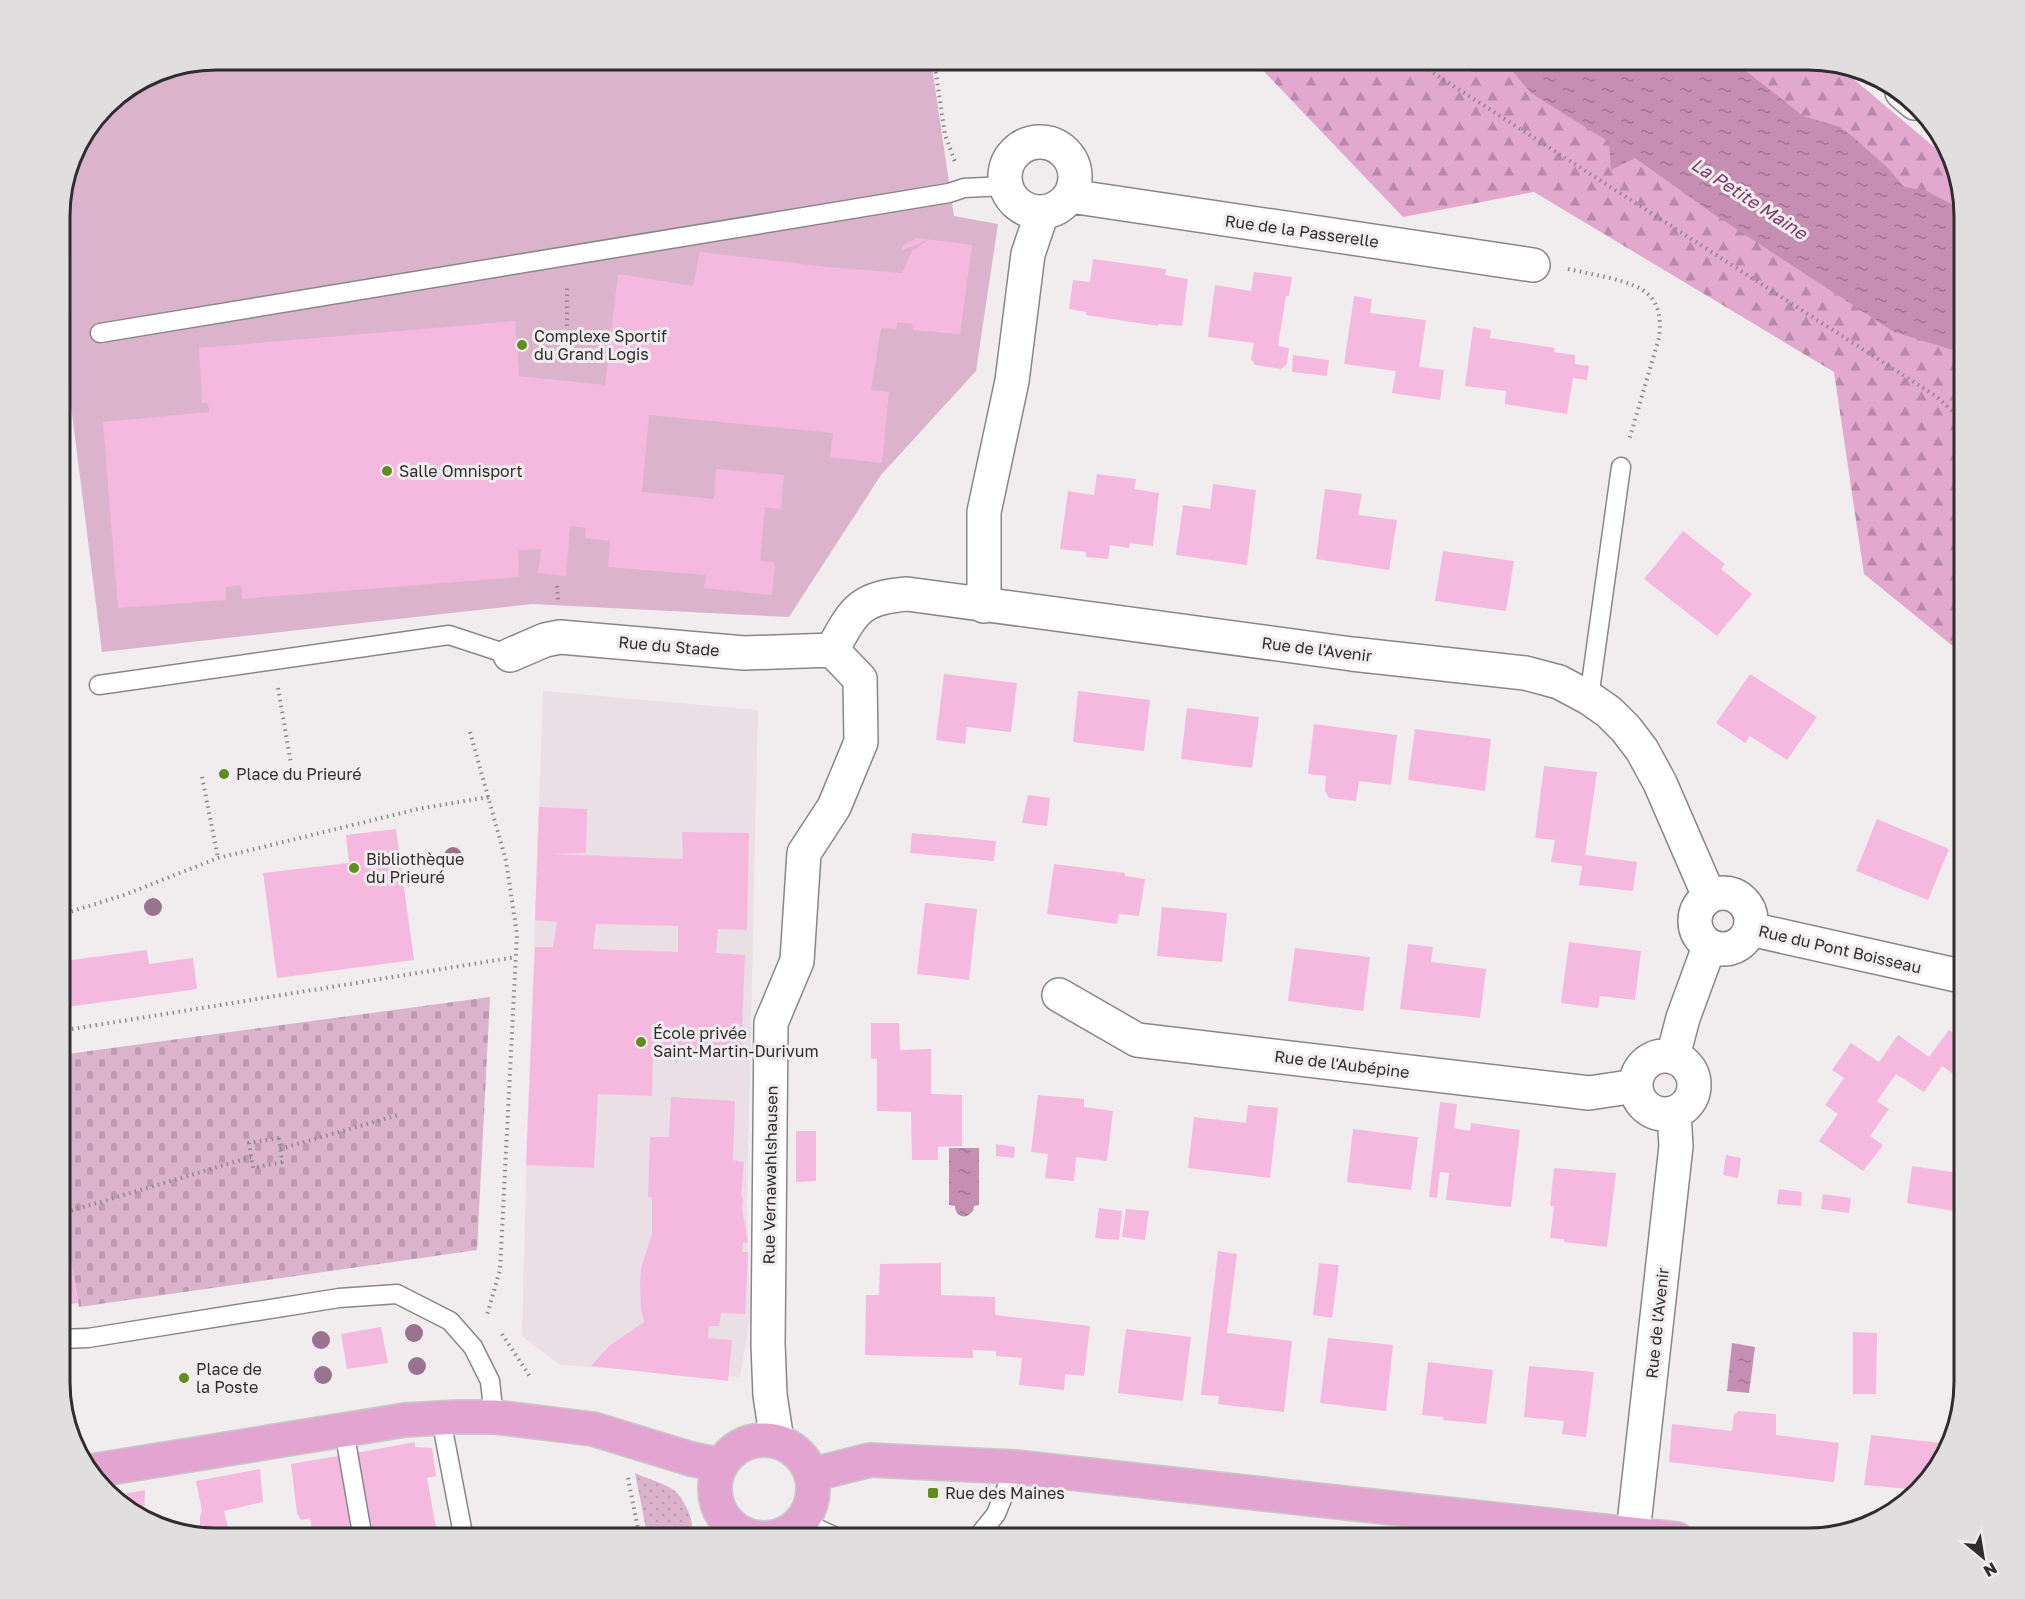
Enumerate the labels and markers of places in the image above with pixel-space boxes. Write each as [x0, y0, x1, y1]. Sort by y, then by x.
place label: Complexe Sportif du Grand Logis [534, 326, 667, 364]
marker: Complexe Sportif du Grand Logis [515, 338, 529, 352]
place label: Salle Omnisport [399, 461, 523, 481]
marker: Salle Omnisport [380, 464, 394, 478]
place label: Place du Prieuré [236, 764, 362, 784]
marker: Place du Prieuré [217, 767, 231, 781]
place label: Bibliothèque du Prieuré [366, 849, 464, 887]
marker: Bibliothèque du Prieuré [347, 861, 361, 875]
place label: École privée Saint-Martin-Durivum [653, 1023, 819, 1061]
marker: École privée Saint-Martin-Durivum [634, 1035, 648, 1049]
place label: Place de la Poste [196, 1359, 262, 1397]
marker: Place de la Poste [177, 1371, 191, 1385]
place label: Rue des Maines [945, 1483, 1065, 1503]
marker: Rue des Maines [926, 1486, 940, 1500]

